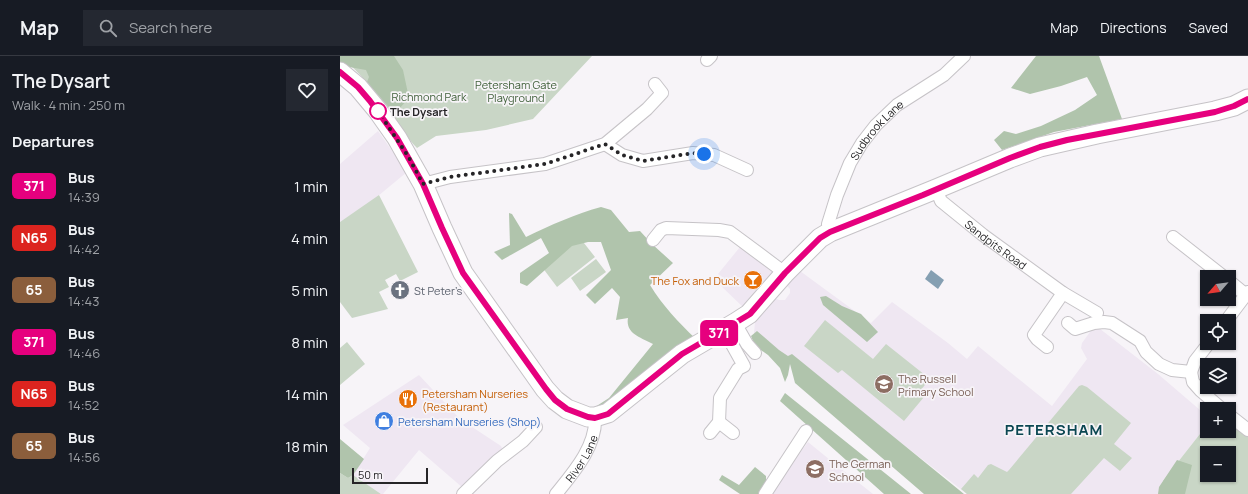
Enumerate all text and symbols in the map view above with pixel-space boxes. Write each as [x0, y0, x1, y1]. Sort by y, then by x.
search box [83, 10, 363, 46]
text: Map [20, 15, 59, 41]
icon: search [97, 17, 119, 39]
text: Search here [129, 17, 212, 38]
text: Map [1050, 18, 1078, 37]
text: Directions [1100, 18, 1167, 37]
text: Saved [1189, 18, 1228, 37]
text: The Dysart [12, 68, 110, 94]
button: heart [286, 69, 328, 111]
park label: Petersham Gate Playground [475, 77, 557, 105]
park label: Richmond Park [391, 89, 467, 104]
street label: Sudbrook Lane [846, 95, 906, 163]
text: Walk · 4 min · 250 m [12, 96, 125, 114]
marker: The Dysart [369, 102, 387, 120]
place label: The Dysart [390, 104, 448, 119]
text: Departures [12, 131, 94, 152]
your location [694, 144, 714, 164]
text: Bus [68, 167, 95, 188]
text: 371 [23, 176, 45, 195]
text: 1 min [294, 176, 328, 197]
text: 14:39 [68, 188, 100, 206]
street label: Sandpits Road [962, 216, 1030, 272]
text: Bus [68, 219, 95, 240]
text: N65 [21, 228, 47, 247]
text: 4 min [291, 228, 328, 249]
text: 14:42 [68, 240, 100, 258]
bar icon: The Fox and Duck [742, 269, 764, 291]
north arrow [1200, 270, 1236, 306]
map controls [1200, 270, 1236, 482]
text: Bus [68, 271, 95, 292]
place label: The Fox and Duck [651, 273, 740, 288]
church icon: St Peter’s [389, 279, 411, 301]
text: 65 [26, 280, 42, 299]
text: 5 min [291, 280, 328, 301]
place label: St Peter’s [414, 283, 463, 298]
text: 14:43 [68, 292, 99, 310]
button: locate [1200, 314, 1236, 350]
line badge: 371 [696, 320, 742, 346]
text: Bus [68, 323, 95, 344]
text: 371 [708, 323, 730, 342]
text: 371 [23, 332, 45, 351]
text: 8 min [291, 332, 328, 353]
text: 14:46 [68, 344, 100, 362]
button: layers [1200, 358, 1236, 394]
place label: The Russell Primary School [898, 371, 974, 399]
school or university icon: The Russell Primary School [873, 373, 895, 395]
text: Bus [68, 375, 95, 396]
text: N65 [21, 384, 47, 403]
text: 14 min [285, 384, 328, 405]
place label: Petersham Nurseries (Restaurant) [422, 386, 528, 414]
restaurant icon: Petersham Nurseries (Restaurant) [397, 388, 419, 410]
text: 14:52 [68, 396, 99, 414]
button: + [1200, 402, 1236, 438]
shop icon: Petersham Nurseries (Shop) [373, 410, 395, 432]
place label: Petersham Nurseries (Shop) [398, 414, 541, 429]
district label: PETERSHAM [1005, 419, 1103, 440]
text: Bus [68, 427, 95, 448]
street label: River Lane [561, 432, 600, 485]
text: 65 [26, 436, 42, 455]
text: 18 min [285, 436, 328, 457]
button: − [1200, 446, 1236, 482]
text: 14:56 [68, 448, 100, 466]
place label: The German School [829, 456, 891, 484]
school or university icon: The German School [804, 458, 826, 480]
scale bar [352, 466, 428, 485]
text: 50 m [358, 467, 383, 482]

